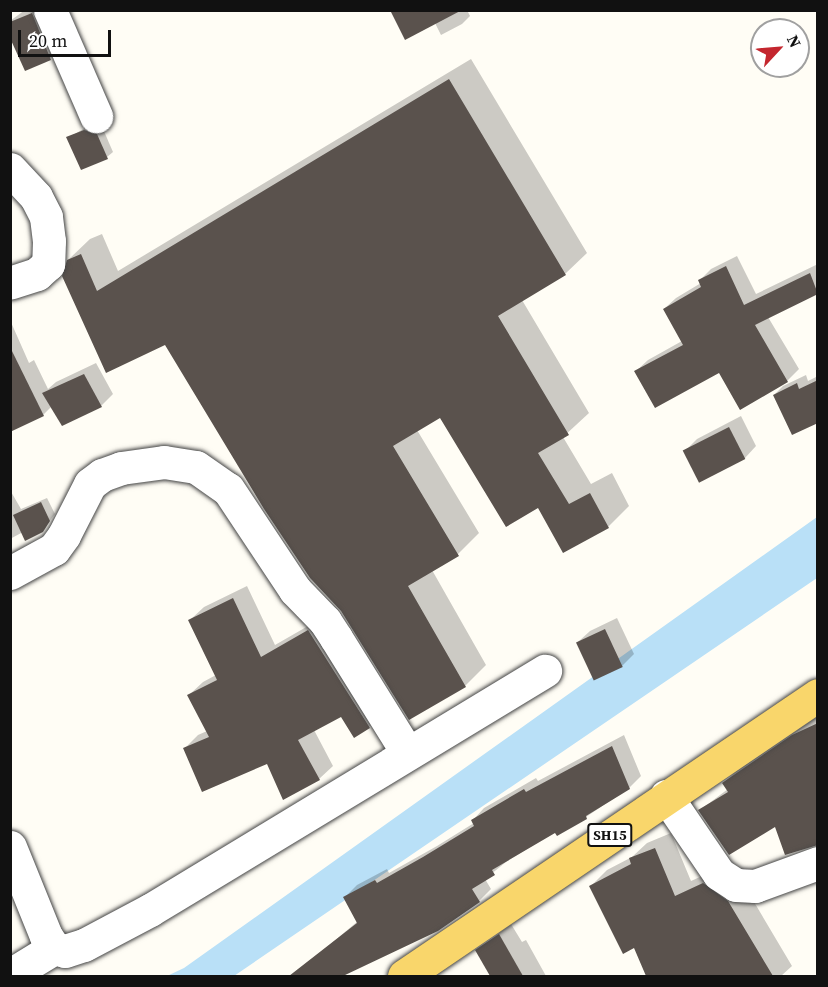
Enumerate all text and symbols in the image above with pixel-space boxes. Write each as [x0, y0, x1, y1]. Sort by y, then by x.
scale bar [21, 18, 114, 56]
north arrow [750, 18, 810, 78]
text: 20 m [29, 28, 67, 53]
text: N [782, 31, 807, 51]
road number: SH15 [586, 824, 634, 846]

